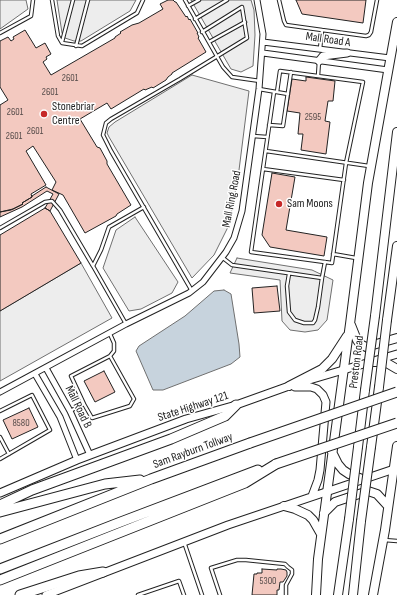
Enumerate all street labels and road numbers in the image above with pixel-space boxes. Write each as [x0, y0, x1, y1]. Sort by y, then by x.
street label: Mall Road A [305, 30, 351, 50]
street label: Mall Ring Road [219, 169, 245, 229]
street label: Preston Road [347, 335, 367, 389]
street label: Mall Road B [62, 383, 94, 431]
street label: State Highway 121 [156, 389, 230, 425]
street label: Sam Rayburn Tollway [151, 430, 235, 472]

